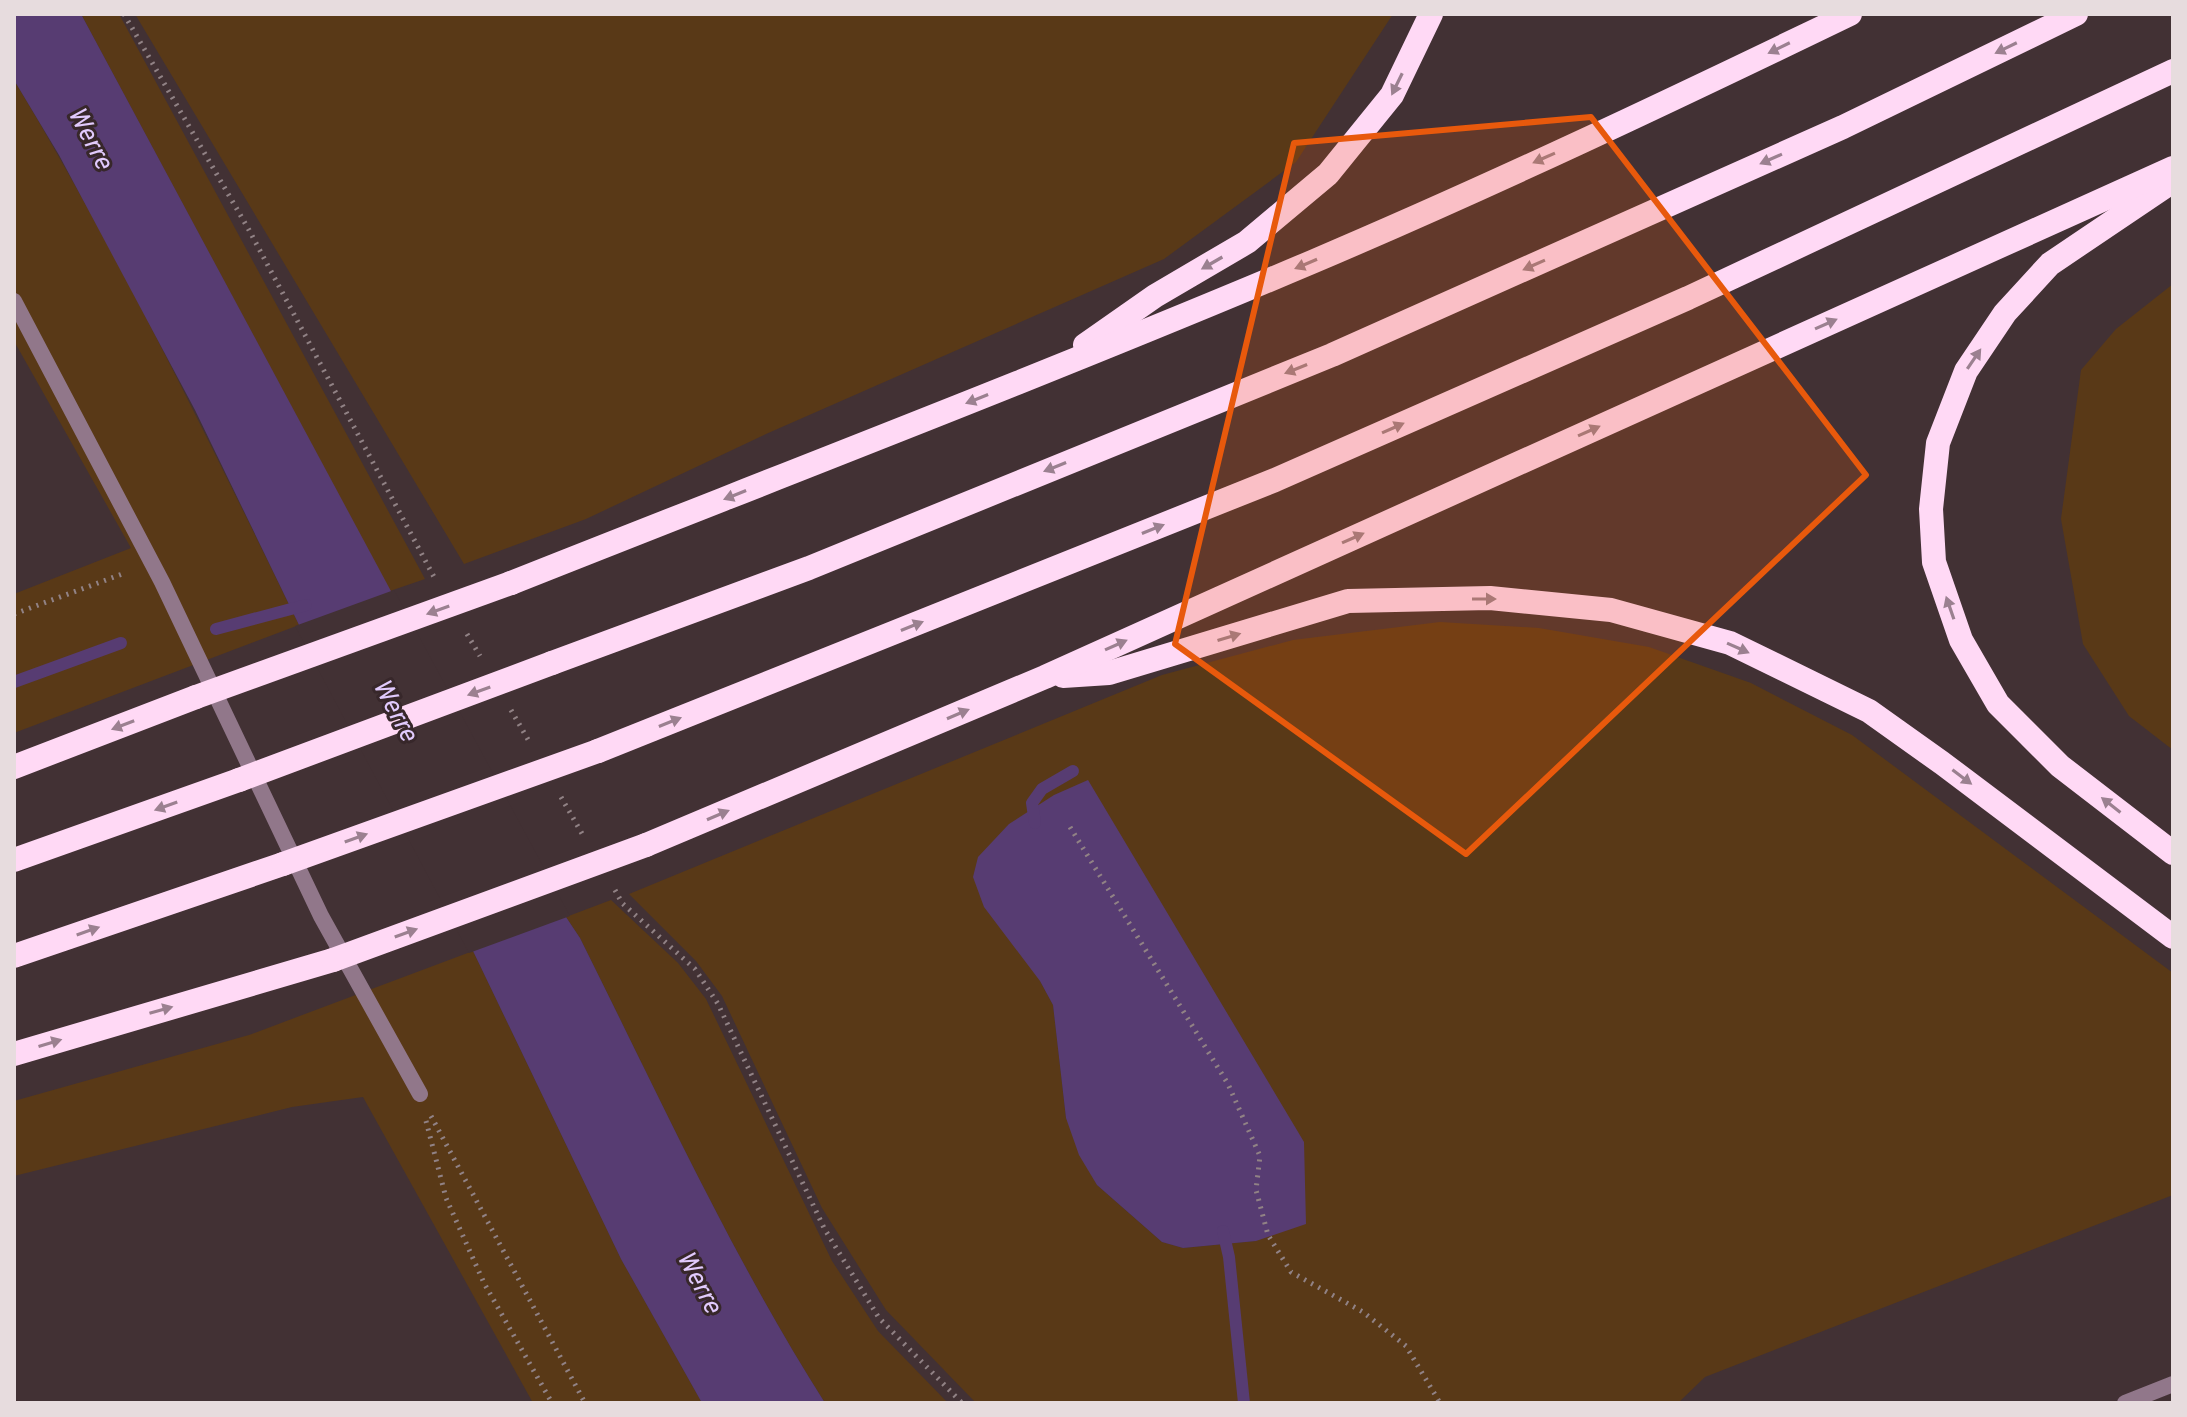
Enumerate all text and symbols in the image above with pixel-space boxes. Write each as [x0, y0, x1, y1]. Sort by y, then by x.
one-way arrow [1768, 41, 1791, 55]
one-way arrow [1995, 41, 2018, 55]
one-way arrow [1391, 73, 1404, 96]
water label: Werre [59, 102, 119, 176]
one-way arrow [1532, 151, 1556, 164]
one-way arrow [1760, 152, 1783, 165]
one-way arrow [1201, 256, 1223, 270]
one-way arrow [1294, 257, 1318, 270]
one-way arrow [1522, 258, 1546, 271]
one-way arrow [1815, 318, 1838, 331]
one-way arrow [1966, 348, 1981, 370]
one-way arrow [1284, 363, 1308, 376]
one-way arrow [965, 393, 989, 406]
one-way arrow [1381, 422, 1404, 435]
one-way arrow [1578, 425, 1601, 438]
one-way arrow [1043, 461, 1067, 474]
one-way arrow [723, 489, 747, 502]
one-way arrow [1141, 522, 1165, 535]
one-way arrow [1341, 532, 1364, 545]
one-way arrow [1472, 592, 1497, 605]
one-way arrow [1943, 596, 1955, 620]
one-way arrow [425, 604, 449, 616]
one-way arrow [900, 619, 924, 632]
one-way arrow [1218, 630, 1242, 643]
one-way arrow [1104, 639, 1127, 652]
one-way arrow [1726, 641, 1749, 654]
water label: Werre [364, 674, 424, 748]
one-way arrow [467, 685, 491, 697]
one-way arrow [946, 707, 970, 720]
one-way arrow [658, 715, 682, 728]
one-way arrow [111, 719, 135, 732]
one-way arrow [1951, 769, 1972, 785]
one-way arrow [2101, 798, 2121, 814]
one-way arrow [154, 800, 178, 813]
one-way arrow [706, 808, 730, 821]
one-way arrow [345, 831, 369, 843]
one-way arrow [76, 924, 100, 936]
one-way arrow [394, 926, 418, 939]
one-way arrow [150, 1003, 174, 1016]
one-way arrow [39, 1036, 63, 1049]
water label: Werre [668, 1246, 728, 1320]

